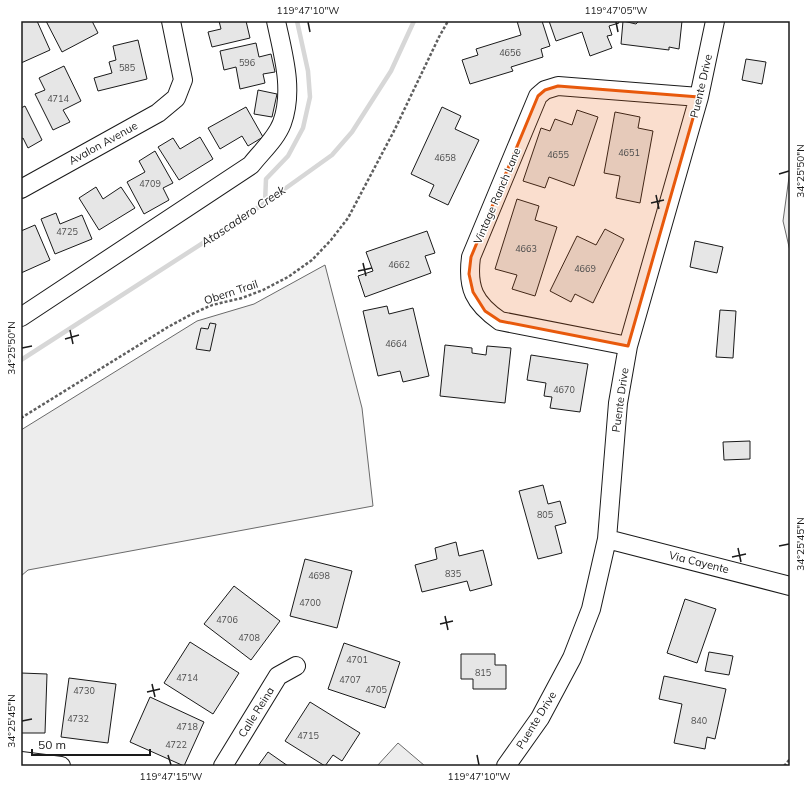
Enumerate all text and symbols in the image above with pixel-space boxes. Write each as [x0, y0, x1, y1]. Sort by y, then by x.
text: 119°47'10"W [277, 4, 339, 17]
text: 119°47'05"W [585, 4, 647, 17]
house number: 4656 [499, 47, 521, 58]
street label: Puente Drive [687, 53, 715, 119]
house number: 596 [239, 57, 255, 68]
house number: 585 [119, 62, 136, 73]
house number: 4714 [47, 93, 69, 104]
street label: Avalon Avenue [66, 118, 140, 168]
text: 34°25'50"N [794, 144, 807, 198]
street label: Vintage Ranch Lane [470, 146, 524, 246]
house number: 4651 [618, 147, 640, 158]
house number: 4655 [547, 149, 569, 160]
house number: 4658 [434, 152, 456, 163]
house number: 4709 [139, 178, 161, 189]
water label: Atascadero Creek [197, 182, 289, 250]
house number: 4725 [56, 226, 78, 237]
house number: 4663 [515, 243, 537, 254]
house number: 4662 [388, 259, 410, 270]
house number: 4669 [574, 263, 596, 274]
street label: Obern Trail [202, 277, 260, 307]
text: 34°25'50"N [5, 321, 18, 375]
house number: 4664 [385, 338, 407, 349]
street label: Puente Drive [609, 367, 631, 433]
house number: 4670 [553, 384, 575, 395]
house number: 805 [537, 509, 554, 520]
text: 34°25'45"N [794, 517, 807, 571]
street label: Via Cayente [667, 548, 731, 576]
house number: 835 [445, 568, 462, 579]
house number: 4698 [308, 570, 330, 581]
house number: 4700 [299, 597, 321, 608]
house number: 4706 [216, 614, 238, 625]
house number: 4708 [238, 632, 260, 643]
house number: 4701 [346, 654, 368, 665]
house number: 815 [475, 667, 492, 678]
house number: 4714 [176, 672, 198, 683]
house number: 4707 [339, 674, 361, 685]
street label: Calle Reina [235, 684, 277, 740]
house number: 4705 [365, 684, 387, 695]
house number: 4730 [73, 685, 95, 696]
street label: Puente Drive [513, 689, 559, 751]
text: 34°25'45"N [5, 694, 18, 748]
house number: 4732 [67, 713, 89, 724]
house number: 840 [691, 715, 707, 726]
house number: 4718 [176, 721, 198, 732]
house number: 4715 [297, 730, 319, 741]
scale bar [32, 731, 150, 757]
text: 50 m [38, 737, 66, 752]
house number: 4722 [165, 739, 187, 750]
text: 119°47'15"W [140, 770, 202, 783]
text: 119°47'10"W [448, 770, 510, 783]

